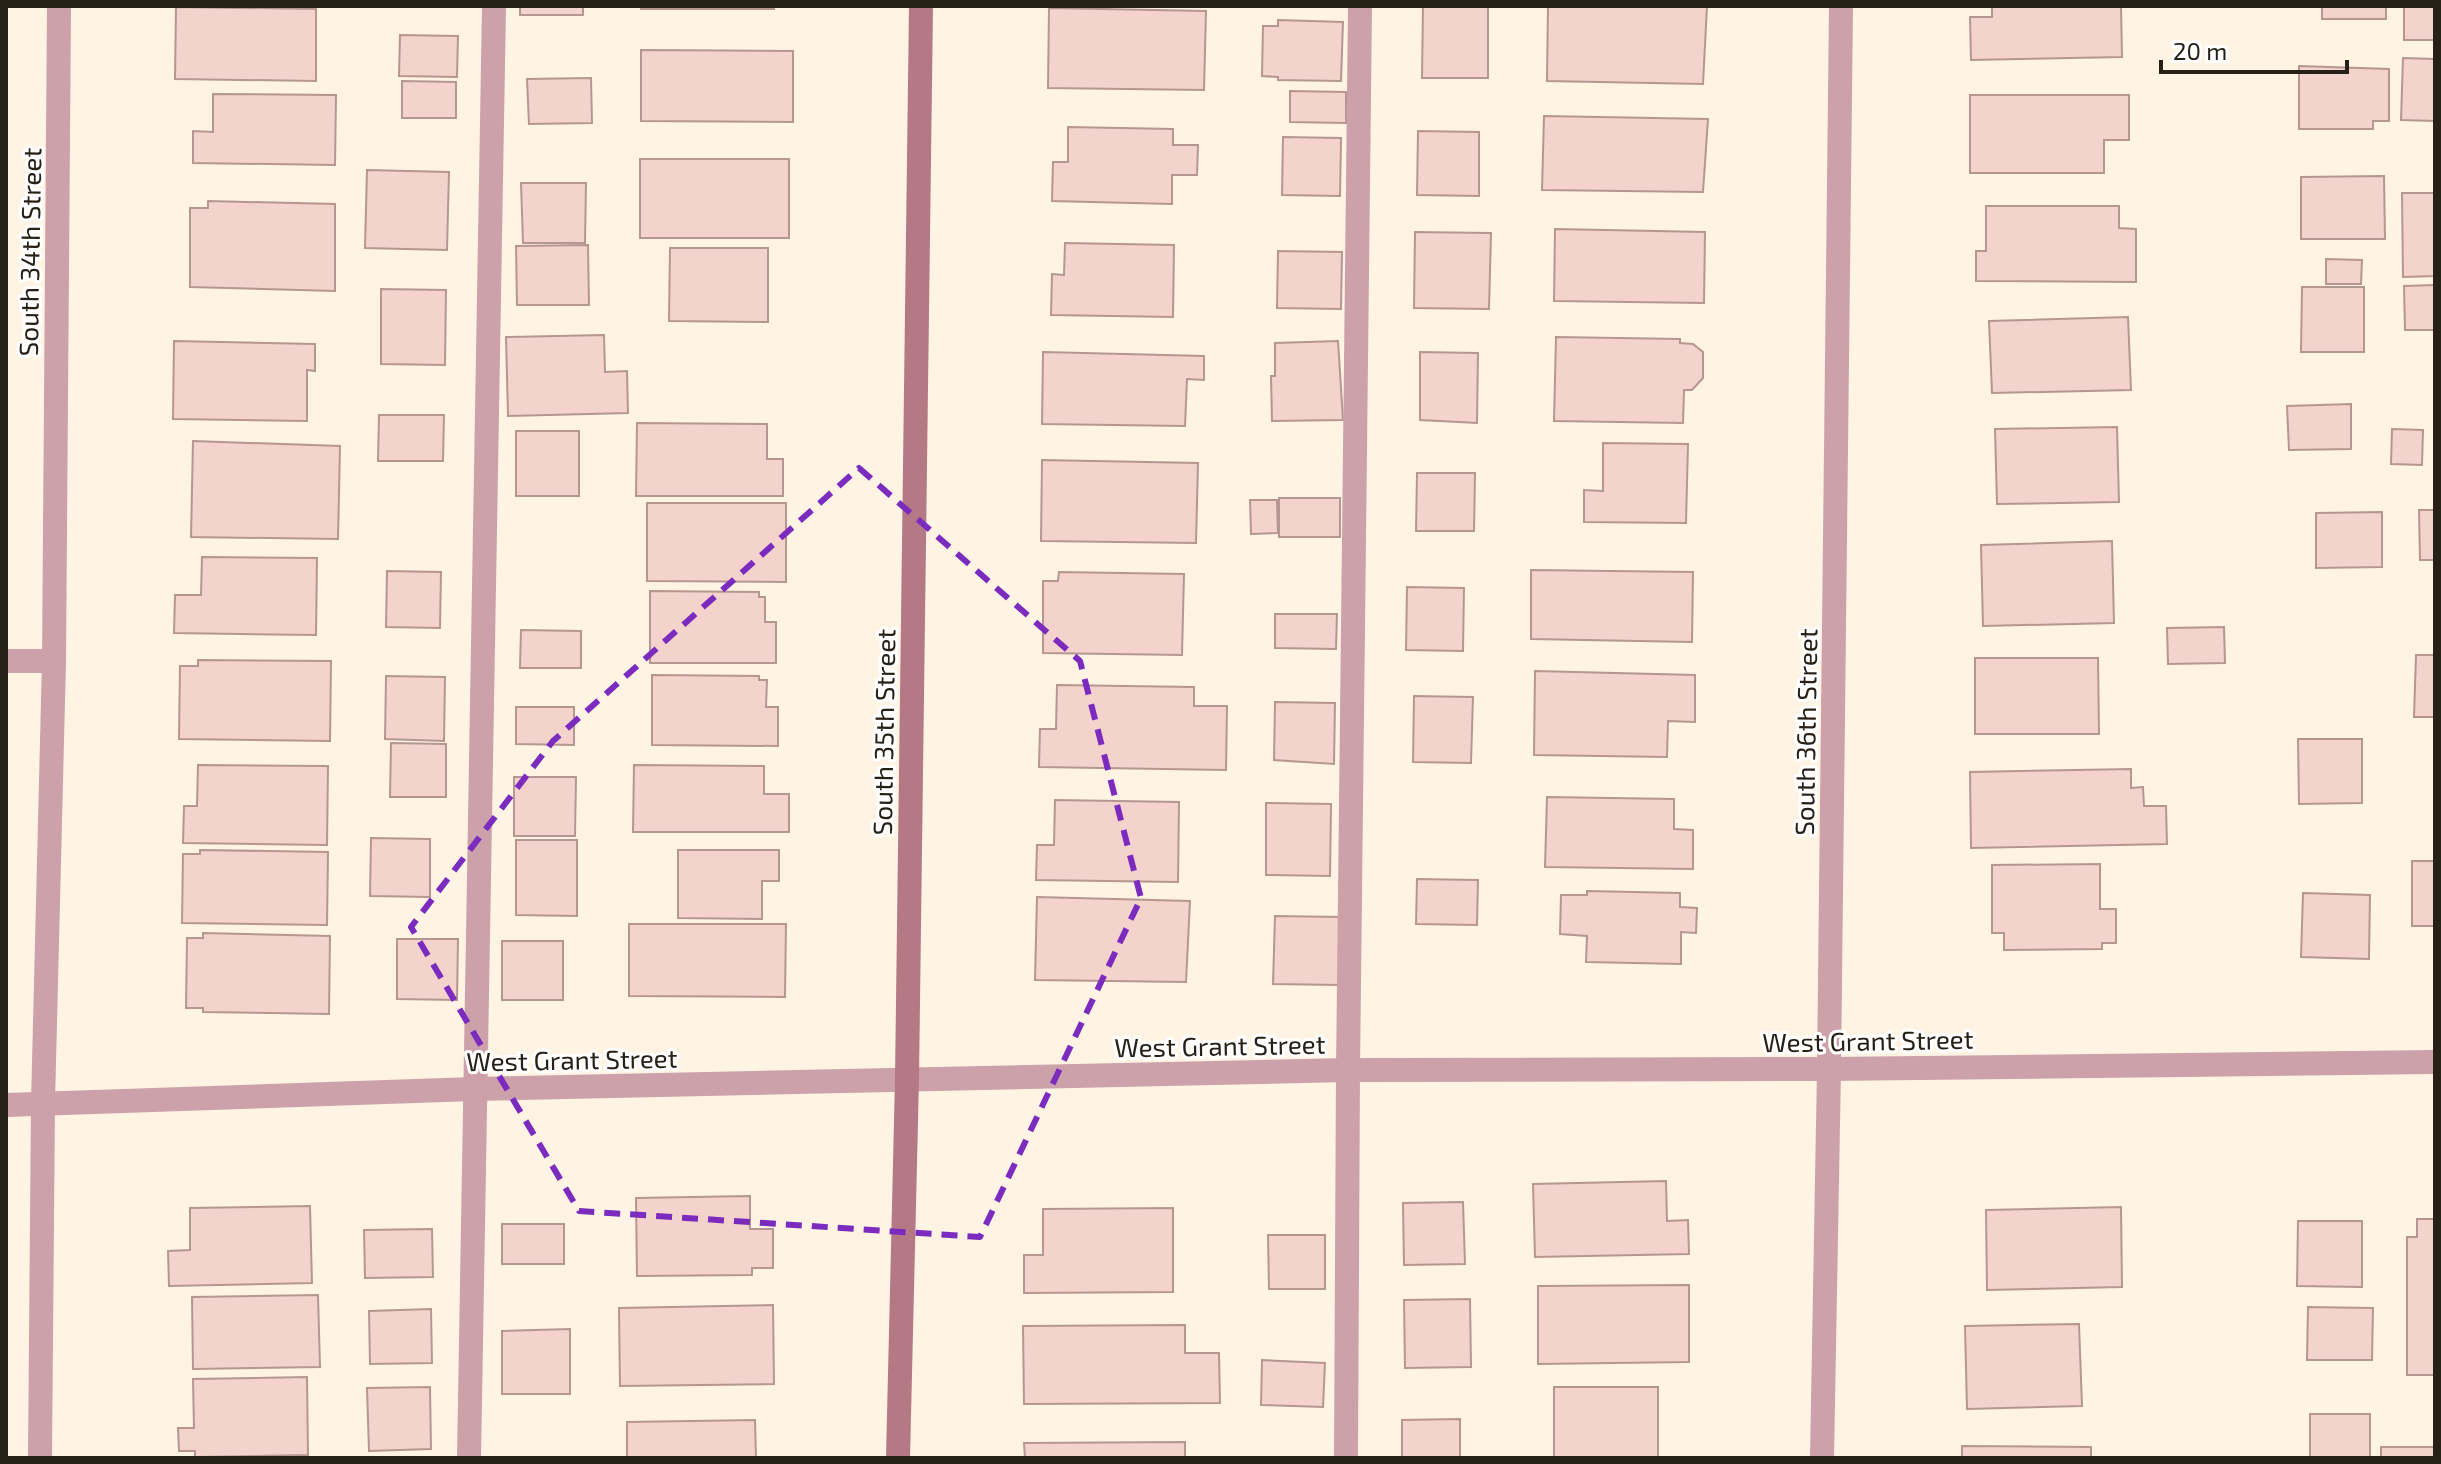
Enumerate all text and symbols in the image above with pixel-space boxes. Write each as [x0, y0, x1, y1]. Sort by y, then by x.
scale bar [2161, 24, 2347, 74]
text: 20 m [2173, 36, 2227, 65]
street label: South 34th Street [12, 147, 46, 357]
street label: South 35th Street [866, 628, 900, 835]
street label: South 36th Street [1788, 628, 1822, 836]
street label: West Grant Street [1762, 1023, 1974, 1057]
street label: West Grant Street [1114, 1028, 1326, 1062]
street label: West Grant Street [466, 1042, 678, 1076]

